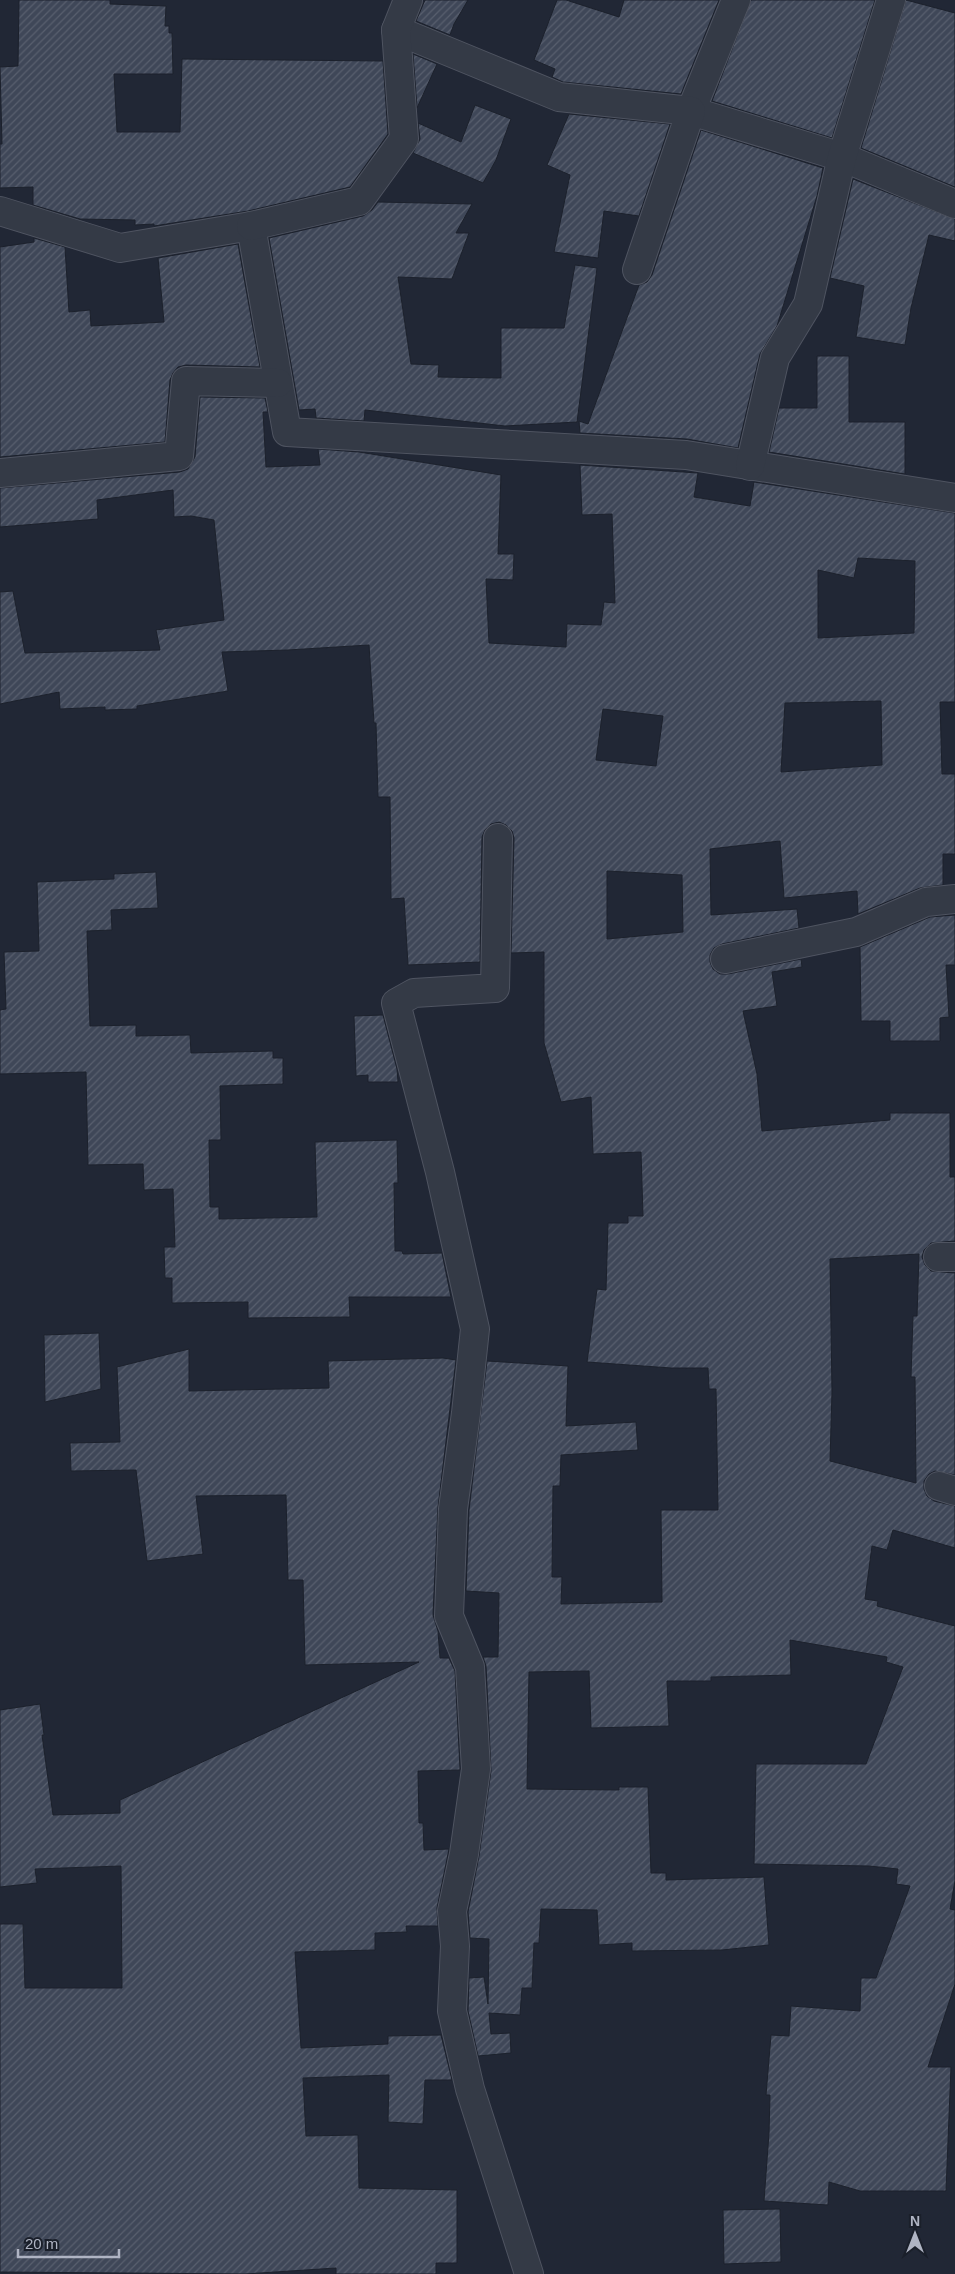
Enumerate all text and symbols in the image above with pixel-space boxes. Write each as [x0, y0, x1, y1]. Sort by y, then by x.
north arrow [890, 2209, 940, 2259]
text: N [910, 2213, 920, 2229]
scale bar [18, 2226, 119, 2258]
text: 20 m [25, 2235, 58, 2252]

